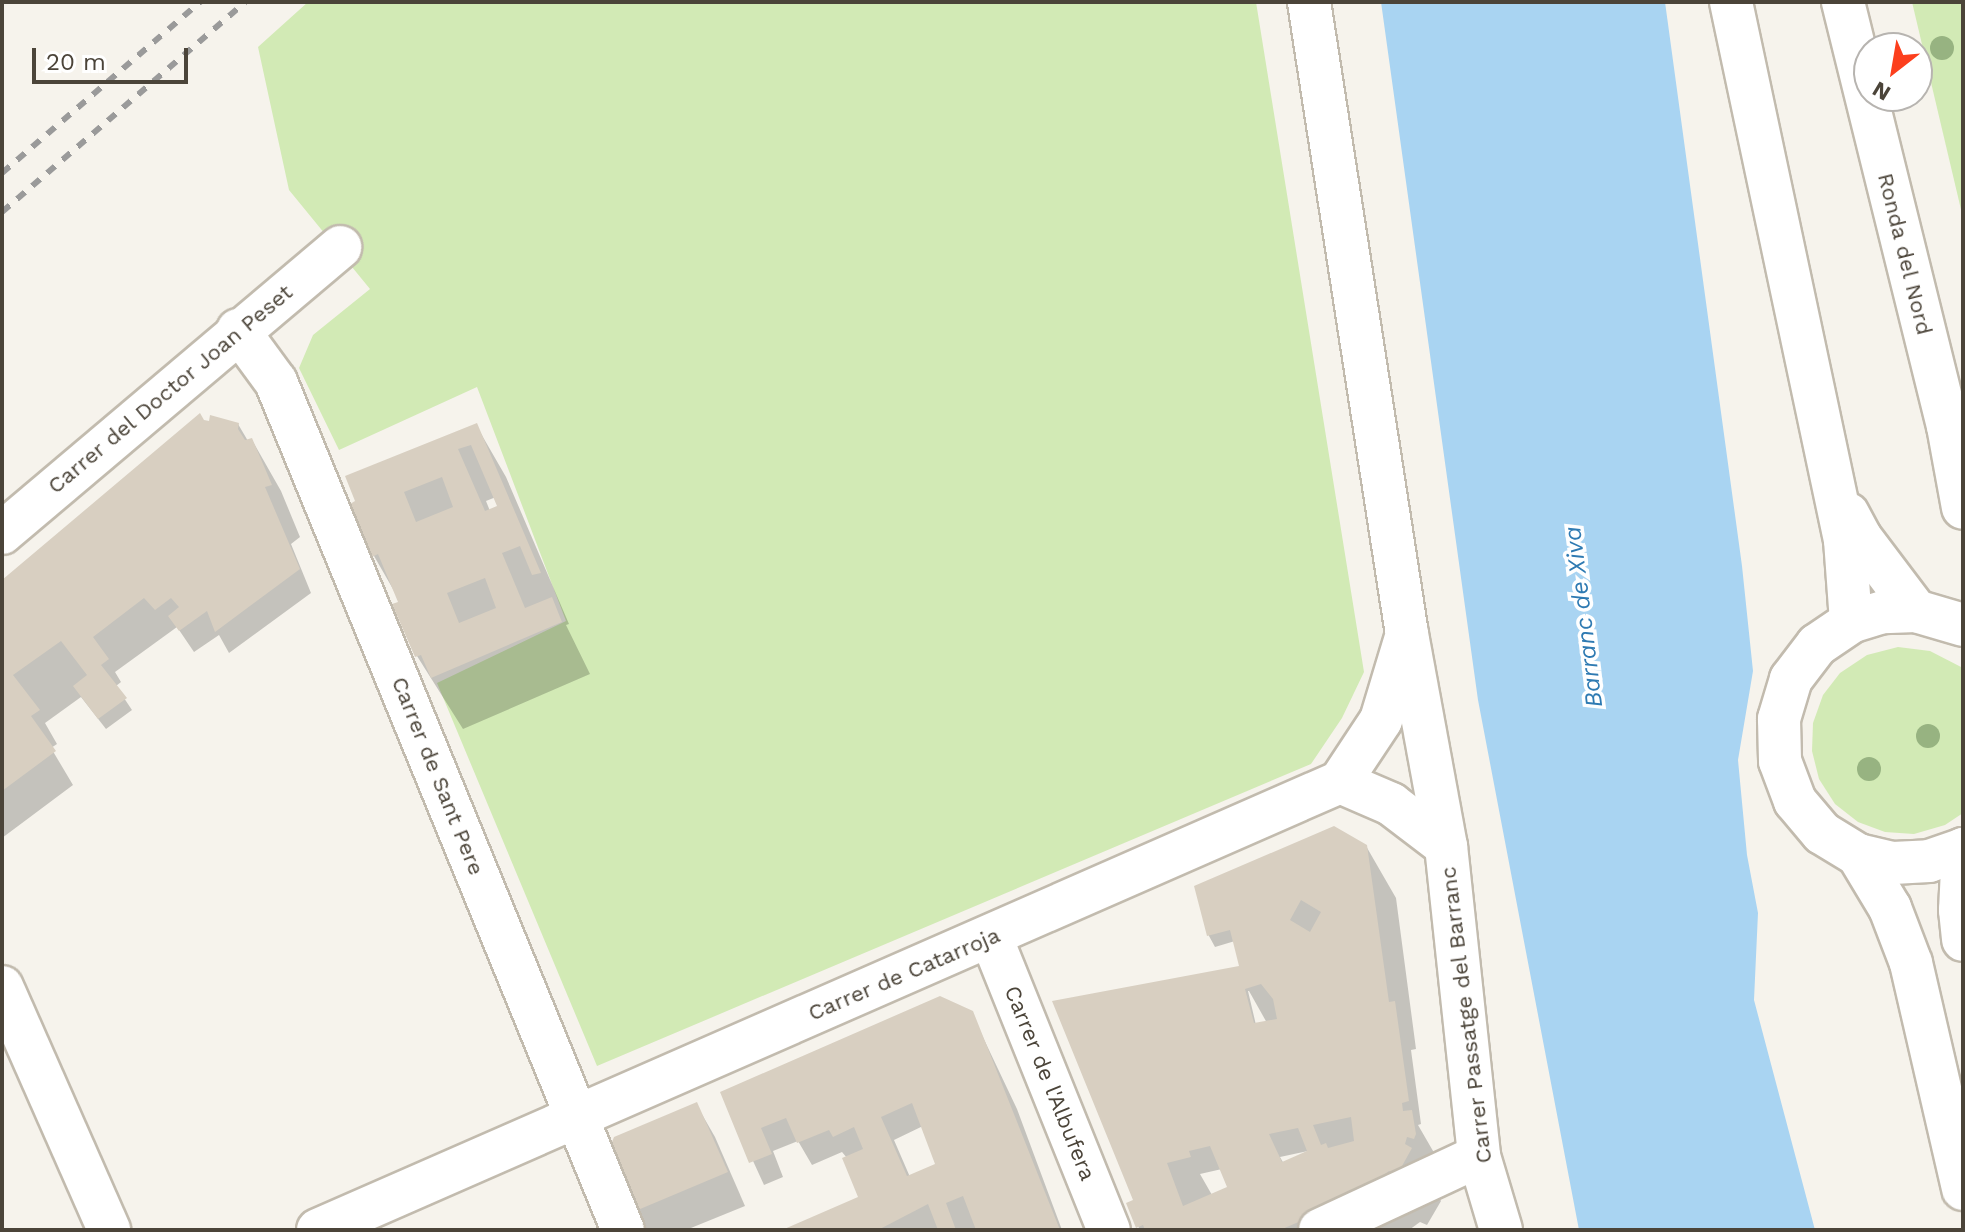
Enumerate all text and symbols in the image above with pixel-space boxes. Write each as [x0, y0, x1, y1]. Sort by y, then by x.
scale bar [36, 32, 192, 82]
north arrow [1853, 32, 1933, 112]
text: 20 m [46, 48, 106, 76]
text: N [1868, 76, 1895, 106]
street label: Ronda del Nord [1872, 170, 1938, 338]
street label: Carrer del Doctor Joan Peset [41, 278, 299, 500]
water label: Barranc de Xiva [1559, 525, 1609, 709]
street label: Carrer de Sant Pere [386, 673, 490, 879]
street label: Carrer Passatge del Barranc [1435, 864, 1497, 1166]
street label: Carrer de Catarroja [804, 922, 1004, 1026]
street label: Carrer de l'Albufera [999, 982, 1101, 1184]

